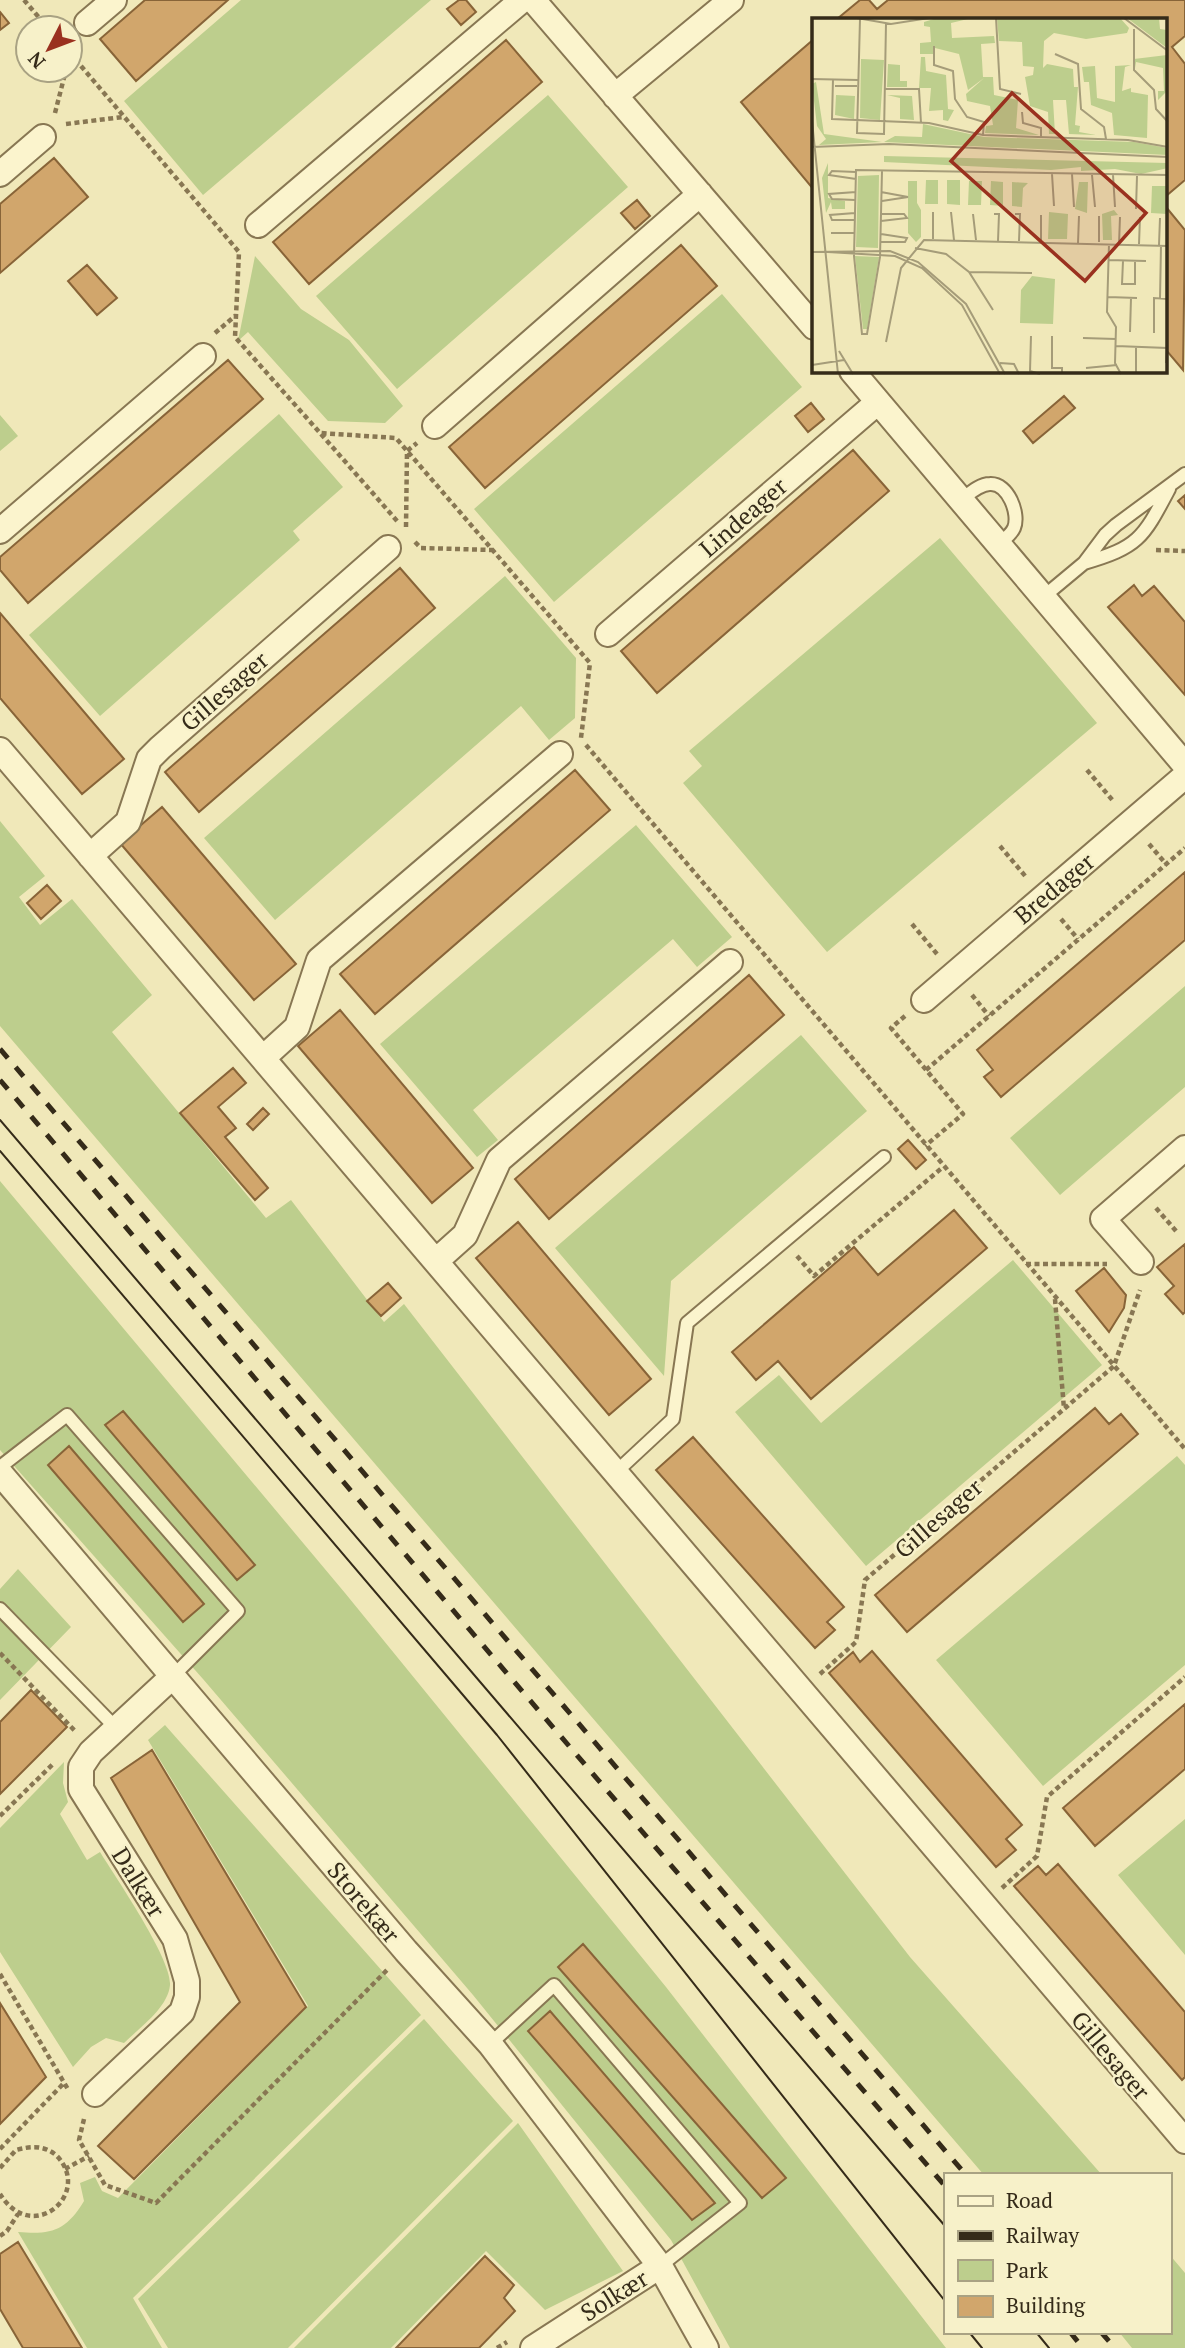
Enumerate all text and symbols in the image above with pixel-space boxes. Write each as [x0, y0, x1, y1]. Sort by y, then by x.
north arrow [14, 14, 84, 84]
inset map [812, 18, 1168, 373]
text: N [21, 47, 50, 74]
street label: Lindeager [692, 470, 794, 564]
street label: Gillesager [173, 643, 275, 738]
street label: Bredager [1007, 845, 1101, 931]
street label: Gillesager [887, 1470, 989, 1565]
street label: Dalkær [105, 1841, 173, 1924]
street label: Storekær [321, 1855, 408, 1950]
street label: Gillesager [1064, 2004, 1158, 2107]
legend [944, 2173, 1171, 2334]
text: Road [1006, 2186, 1053, 2214]
text: Railway [1006, 2221, 1080, 2249]
text: Park [1006, 2256, 1048, 2284]
street label: Solkær [574, 2262, 654, 2328]
text: Building [1006, 2291, 1086, 2319]

